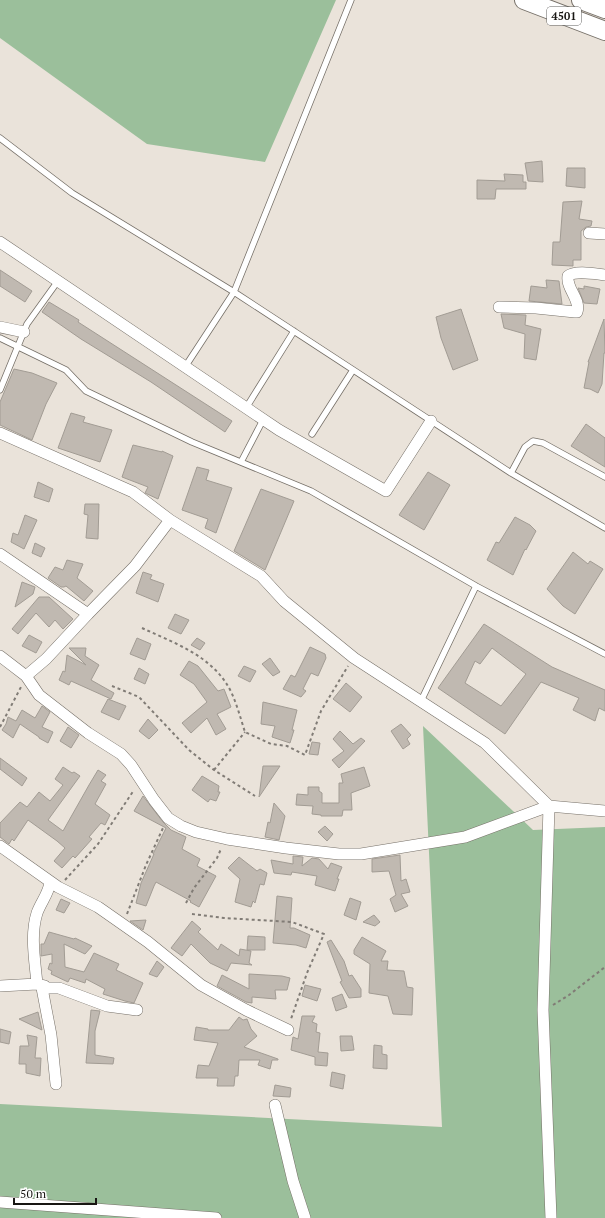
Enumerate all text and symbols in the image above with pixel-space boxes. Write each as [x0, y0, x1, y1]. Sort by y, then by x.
road number: 4501 [547, 7, 581, 25]
scale bar [14, 1180, 96, 1206]
text: 50 m [20, 1186, 47, 1201]

